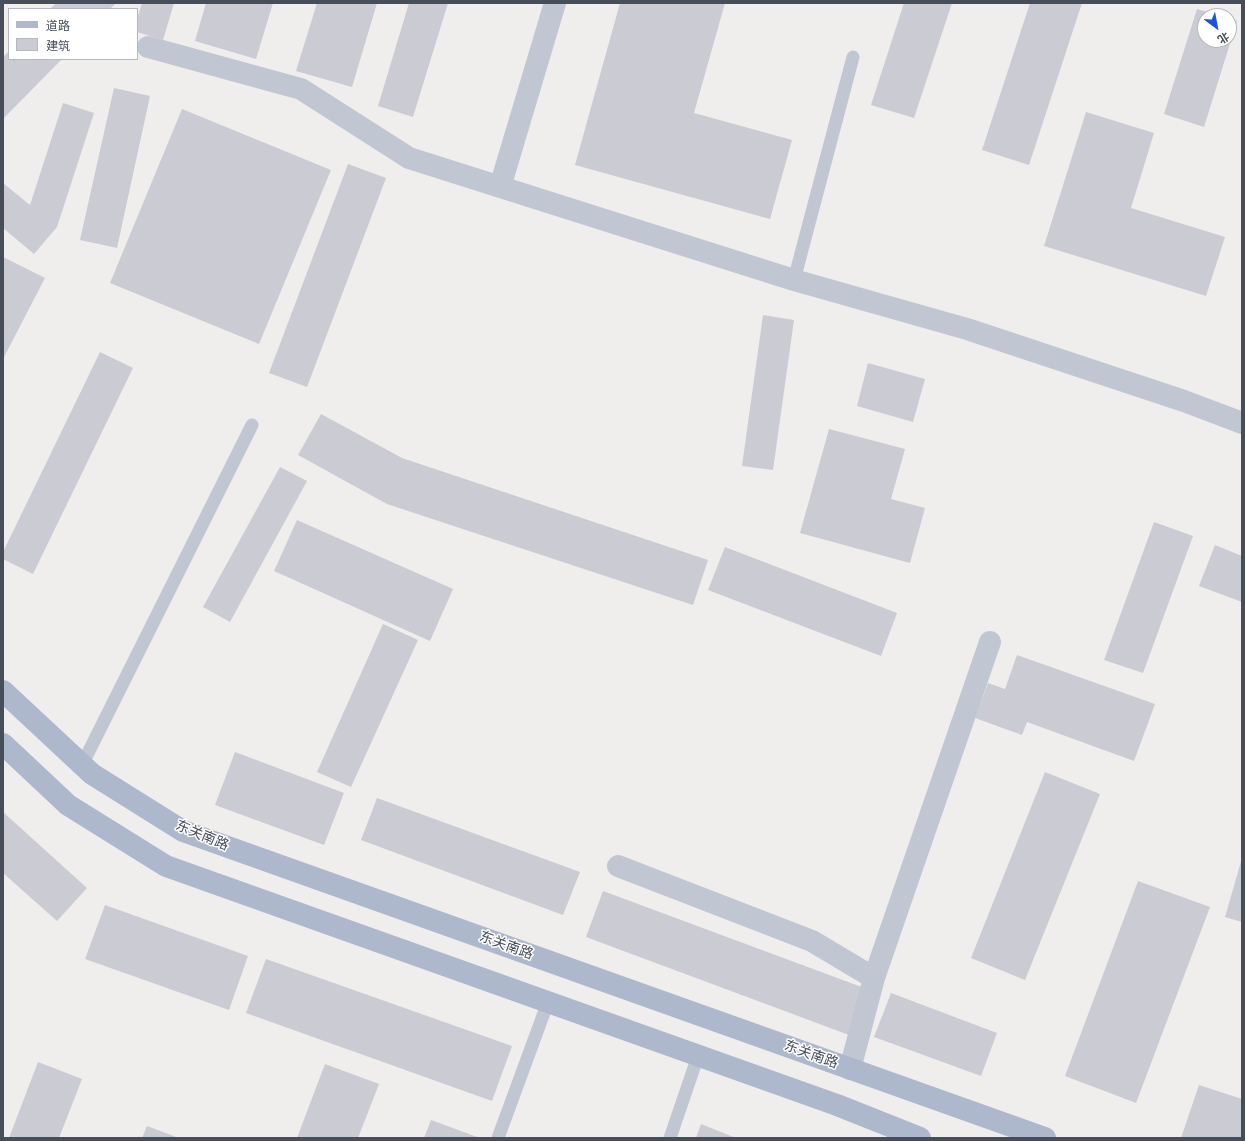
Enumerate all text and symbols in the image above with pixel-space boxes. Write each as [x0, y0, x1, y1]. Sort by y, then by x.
legend [8, 8, 138, 60]
north arrow [1197, 8, 1237, 48]
text: 道路 [46, 19, 70, 33]
text: 北 [1215, 29, 1231, 46]
text: 建筑 [46, 39, 70, 53]
street label: 东关南路 [173, 817, 231, 855]
street label: 东关南路 [477, 929, 535, 963]
street label: 东关南路 [782, 1038, 840, 1072]

